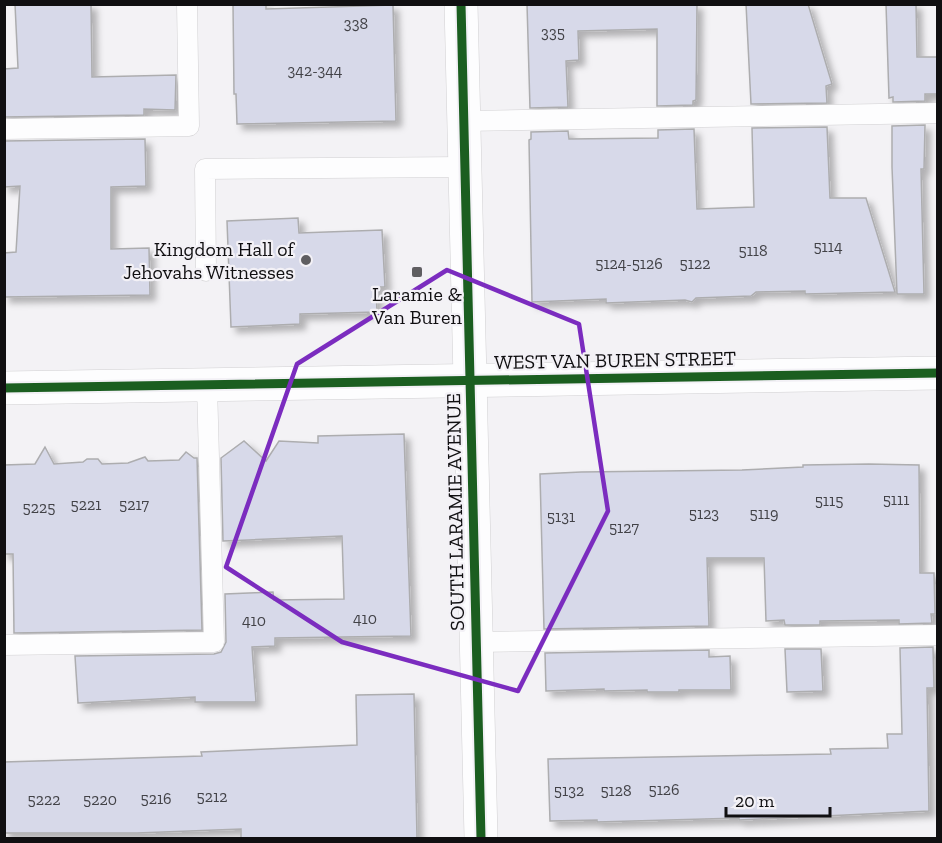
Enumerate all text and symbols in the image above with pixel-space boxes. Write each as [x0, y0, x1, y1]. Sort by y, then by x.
house number: 338 [344, 14, 368, 33]
house number: 335 [541, 23, 565, 42]
house number: 342-344 [288, 61, 343, 80]
place label: Kingdom Hall of Jehovahs Witnesses [123, 237, 296, 284]
house number: 5114 [813, 237, 843, 256]
house number: 5118 [738, 241, 768, 260]
marker: Kingdom Hall of Jehovahs Witnesses [299, 253, 313, 267]
house number: 5124-5126 [595, 254, 663, 273]
house number: 5122 [680, 254, 710, 273]
marker: Laramie & Van Buren [410, 265, 424, 279]
place label: Laramie & Van Buren [371, 282, 462, 329]
street label: WEST VAN BUREN STREET [494, 346, 736, 374]
street label: SOUTH LARAMIE AVENUE [441, 393, 469, 631]
house number: 5111 [883, 490, 909, 509]
house number: 5115 [815, 491, 843, 510]
house number: 5221 [71, 495, 101, 514]
house number: 5217 [119, 495, 149, 514]
house number: 5225 [23, 498, 55, 517]
house number: 5123 [689, 504, 719, 523]
house number: 5119 [749, 504, 779, 523]
house number: 5131 [547, 507, 575, 526]
house number: 5127 [609, 518, 640, 537]
house number: 410 [353, 609, 377, 628]
house number: 410 [242, 611, 266, 630]
house number: 5126 [648, 780, 680, 799]
scale bar [726, 780, 830, 818]
house number: 5132 [554, 781, 584, 800]
house number: 5128 [600, 781, 632, 800]
house number: 5212 [197, 787, 227, 806]
house number: 5216 [140, 789, 172, 808]
house number: 5222 [28, 790, 60, 809]
house number: 5220 [83, 790, 117, 809]
text: 20 m [735, 790, 775, 812]

